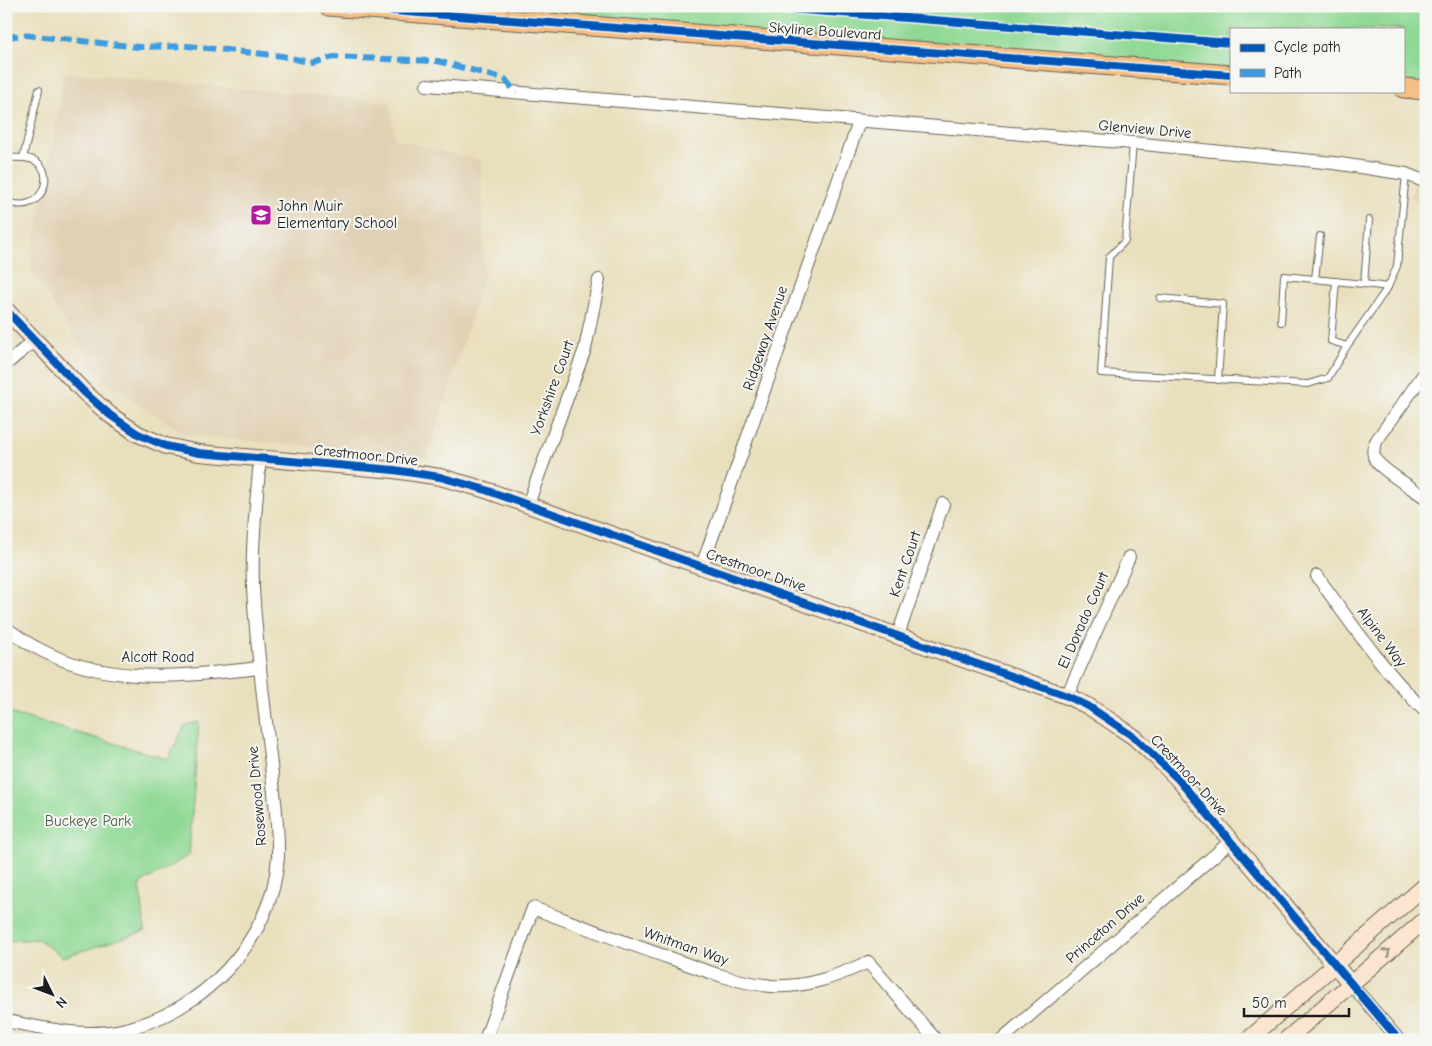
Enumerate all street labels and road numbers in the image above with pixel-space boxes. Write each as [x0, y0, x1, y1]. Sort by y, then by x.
street label: Skyline Boulevard [768, 18, 882, 44]
street label: Glenview Drive [1098, 116, 1193, 142]
street label: Ridgeway Avenue [739, 283, 792, 393]
street label: Yorkshire Court [526, 337, 578, 438]
street label: Crestmoor Drive [313, 441, 419, 469]
street label: Kent Court [885, 528, 925, 599]
street label: Crestmoor Drive [704, 544, 809, 596]
street label: El Dorado Court [1054, 568, 1113, 671]
street label: Alpine Way [1354, 603, 1411, 671]
street label: Alcott Road [121, 648, 195, 666]
street label: Crestmoor Drive [1147, 731, 1232, 820]
street label: Rosewood Drive [244, 745, 270, 847]
street label: Princeton Drive [1062, 889, 1148, 967]
street label: Whitman Way [641, 923, 731, 969]

